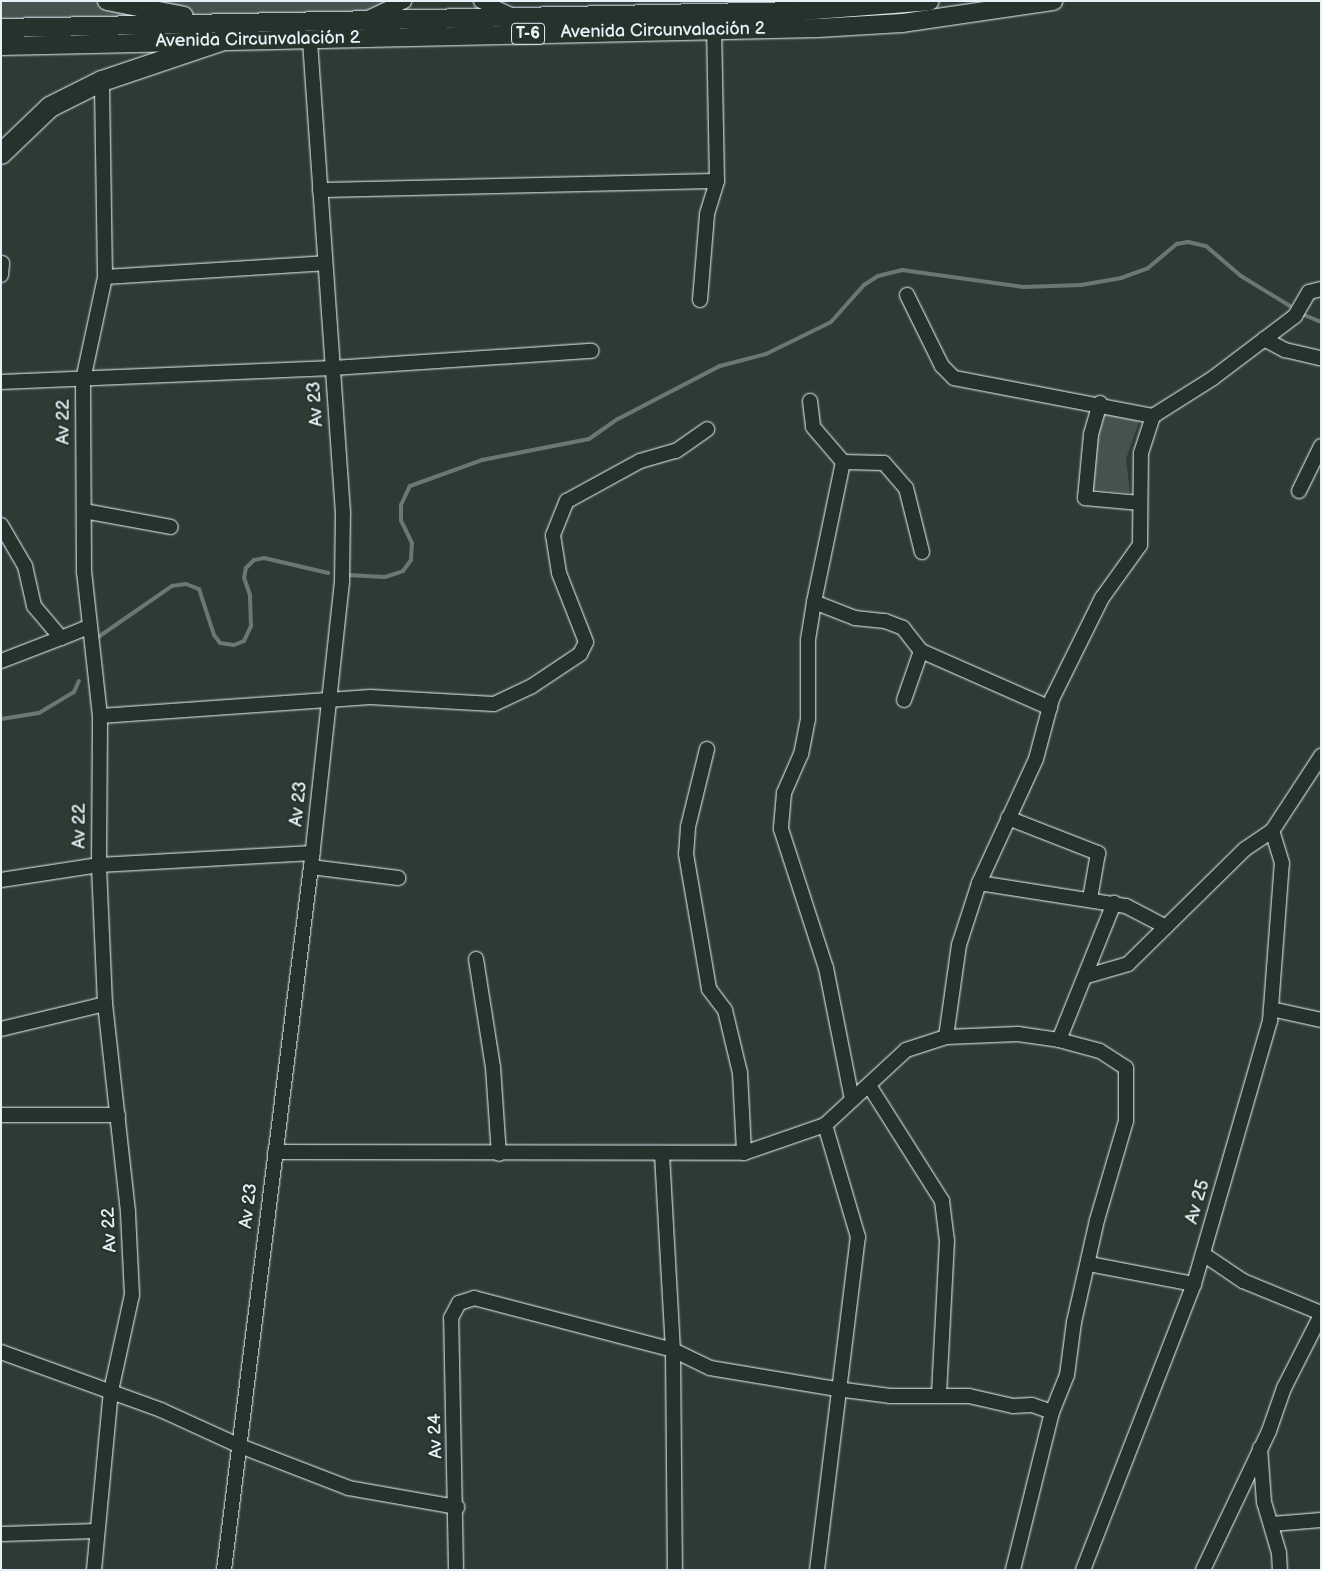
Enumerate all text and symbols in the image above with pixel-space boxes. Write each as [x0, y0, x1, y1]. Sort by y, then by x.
street label: Avenida Circunvalación 2 [560, 18, 766, 44]
road number: T-6 [510, 20, 546, 48]
street label: Avenida Circunvalación 2 [155, 27, 361, 53]
street label: Av 23 [304, 381, 328, 427]
street label: Av 22 [53, 399, 75, 445]
street label: Av 23 [286, 780, 312, 828]
street label: Av 22 [69, 803, 91, 849]
street label: Av 25 [1181, 1177, 1215, 1227]
street label: Av 23 [236, 1182, 262, 1230]
street label: Av 22 [98, 1207, 122, 1253]
street label: Av 24 [424, 1413, 448, 1459]

